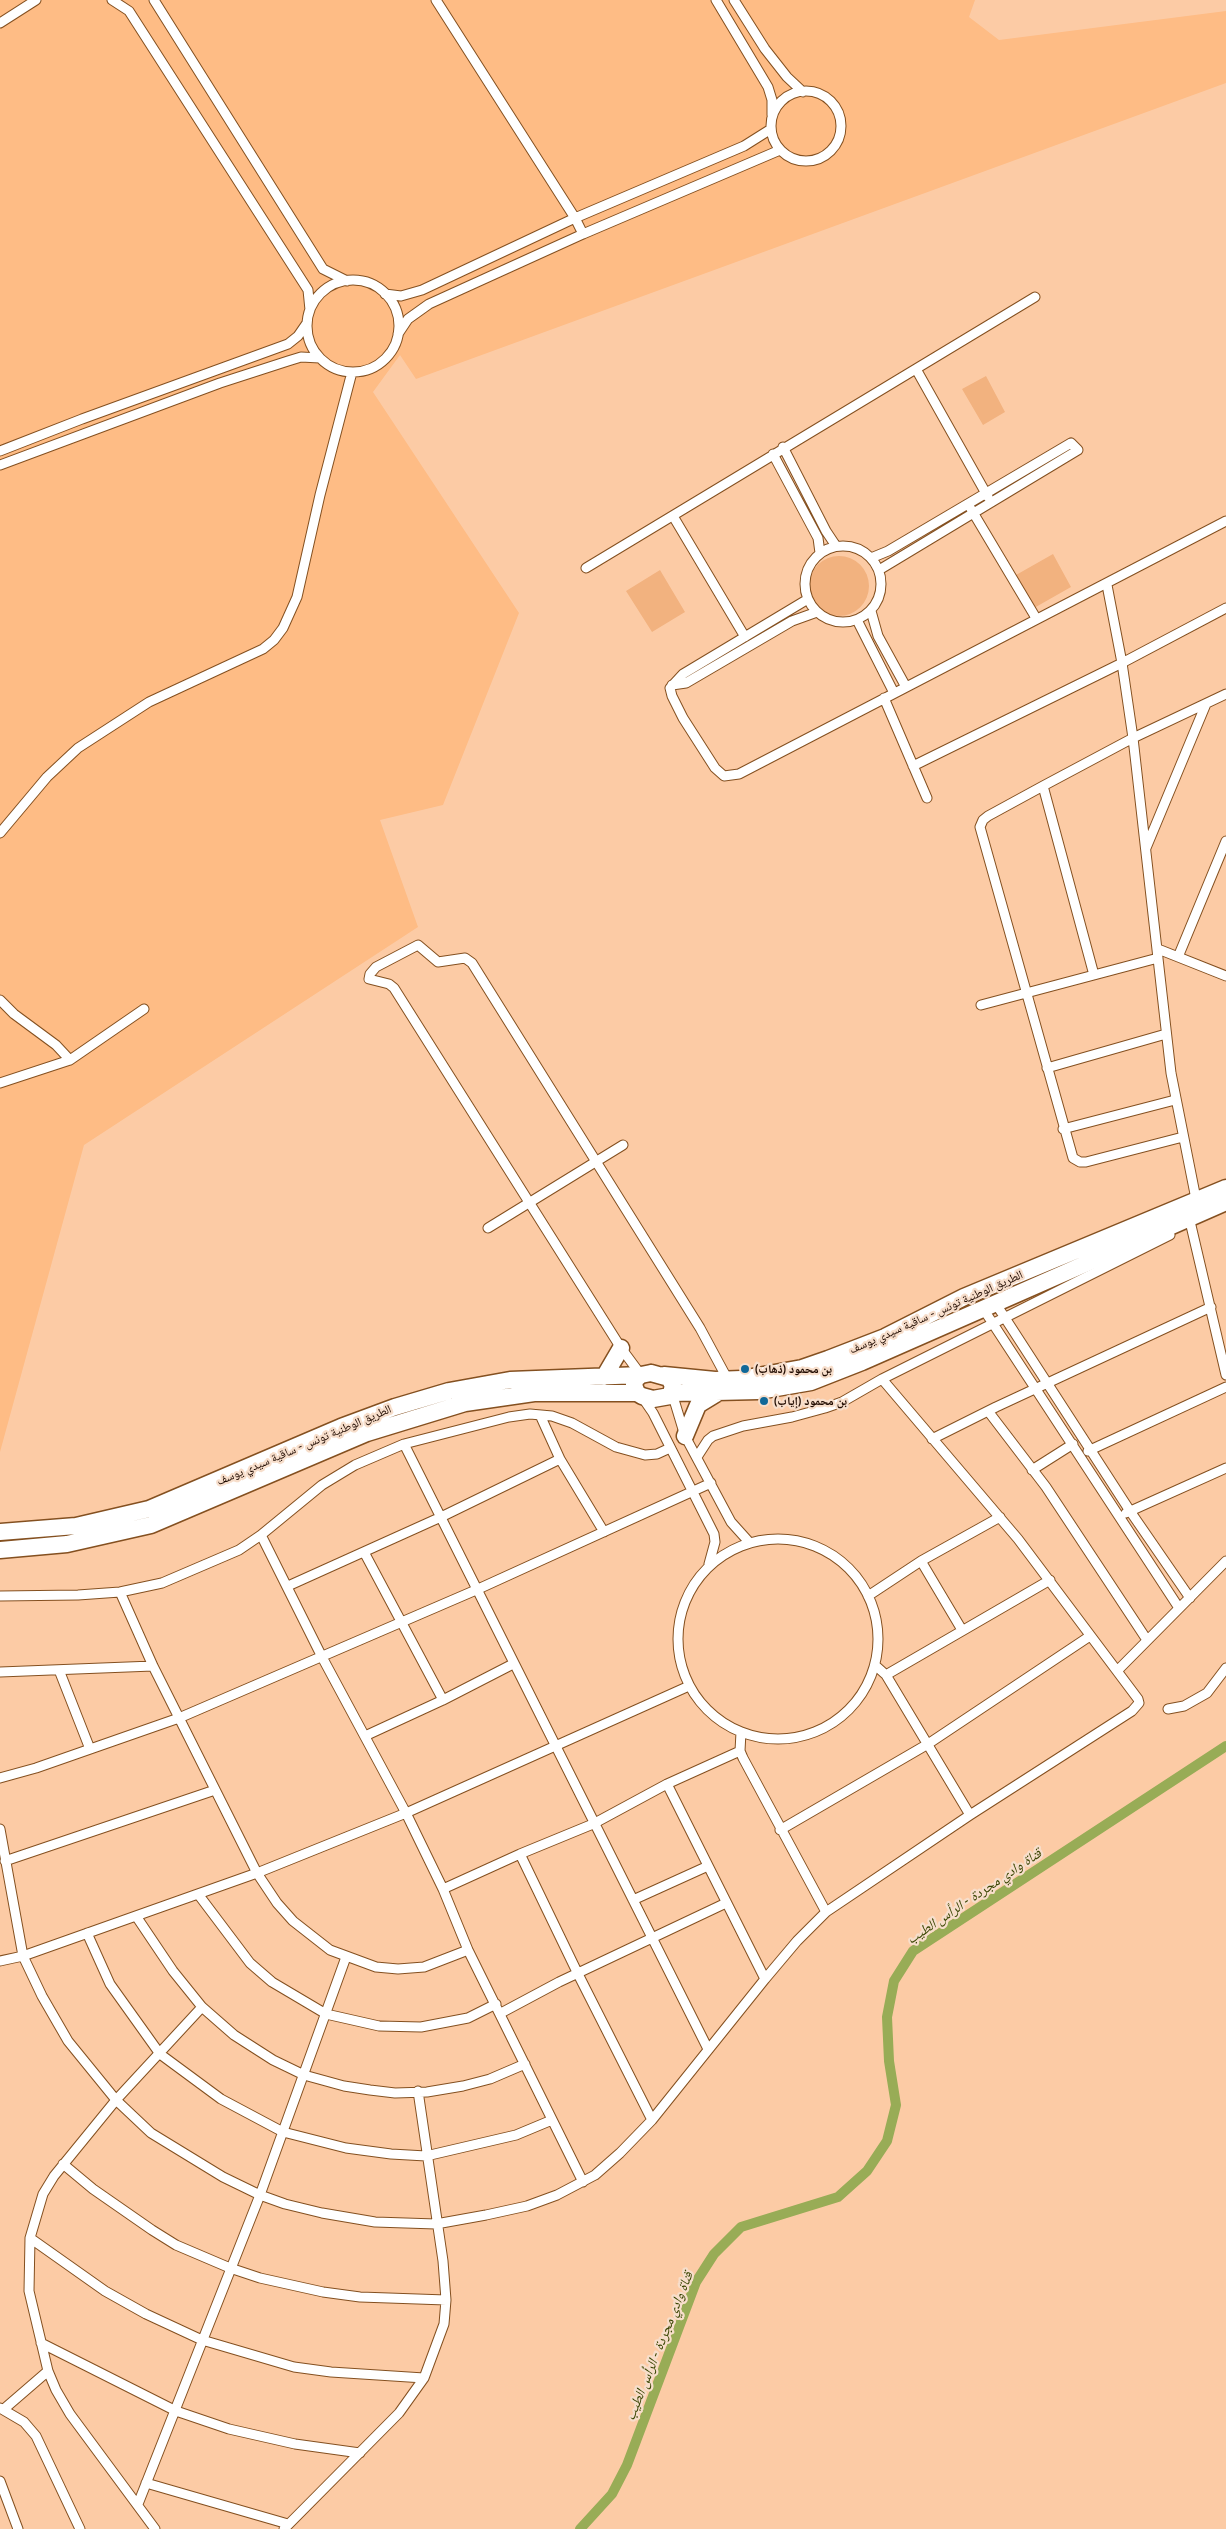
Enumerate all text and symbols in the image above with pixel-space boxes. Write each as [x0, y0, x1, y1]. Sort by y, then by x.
street label: الطريق الوطنية تونس - ساقية سيدي يوسف [847, 1267, 1025, 1357]
place label: بن محمود (ذهاب) [755, 1362, 832, 1376]
marker: بن محمود (ذهاب) [739, 1363, 751, 1375]
place label: بن محمود (إياب) [774, 1394, 847, 1408]
marker: بن محمود (إياب) [758, 1395, 770, 1407]
street label: الطريق الوطنية تونس - ساقية سيدي يوسف [214, 1402, 394, 1488]
water label: قناة وادي مجردة - الرأس الطيب [903, 1845, 1045, 1947]
water label: قناة وادي مجردة - الرأس الطيب [621, 2269, 697, 2423]

